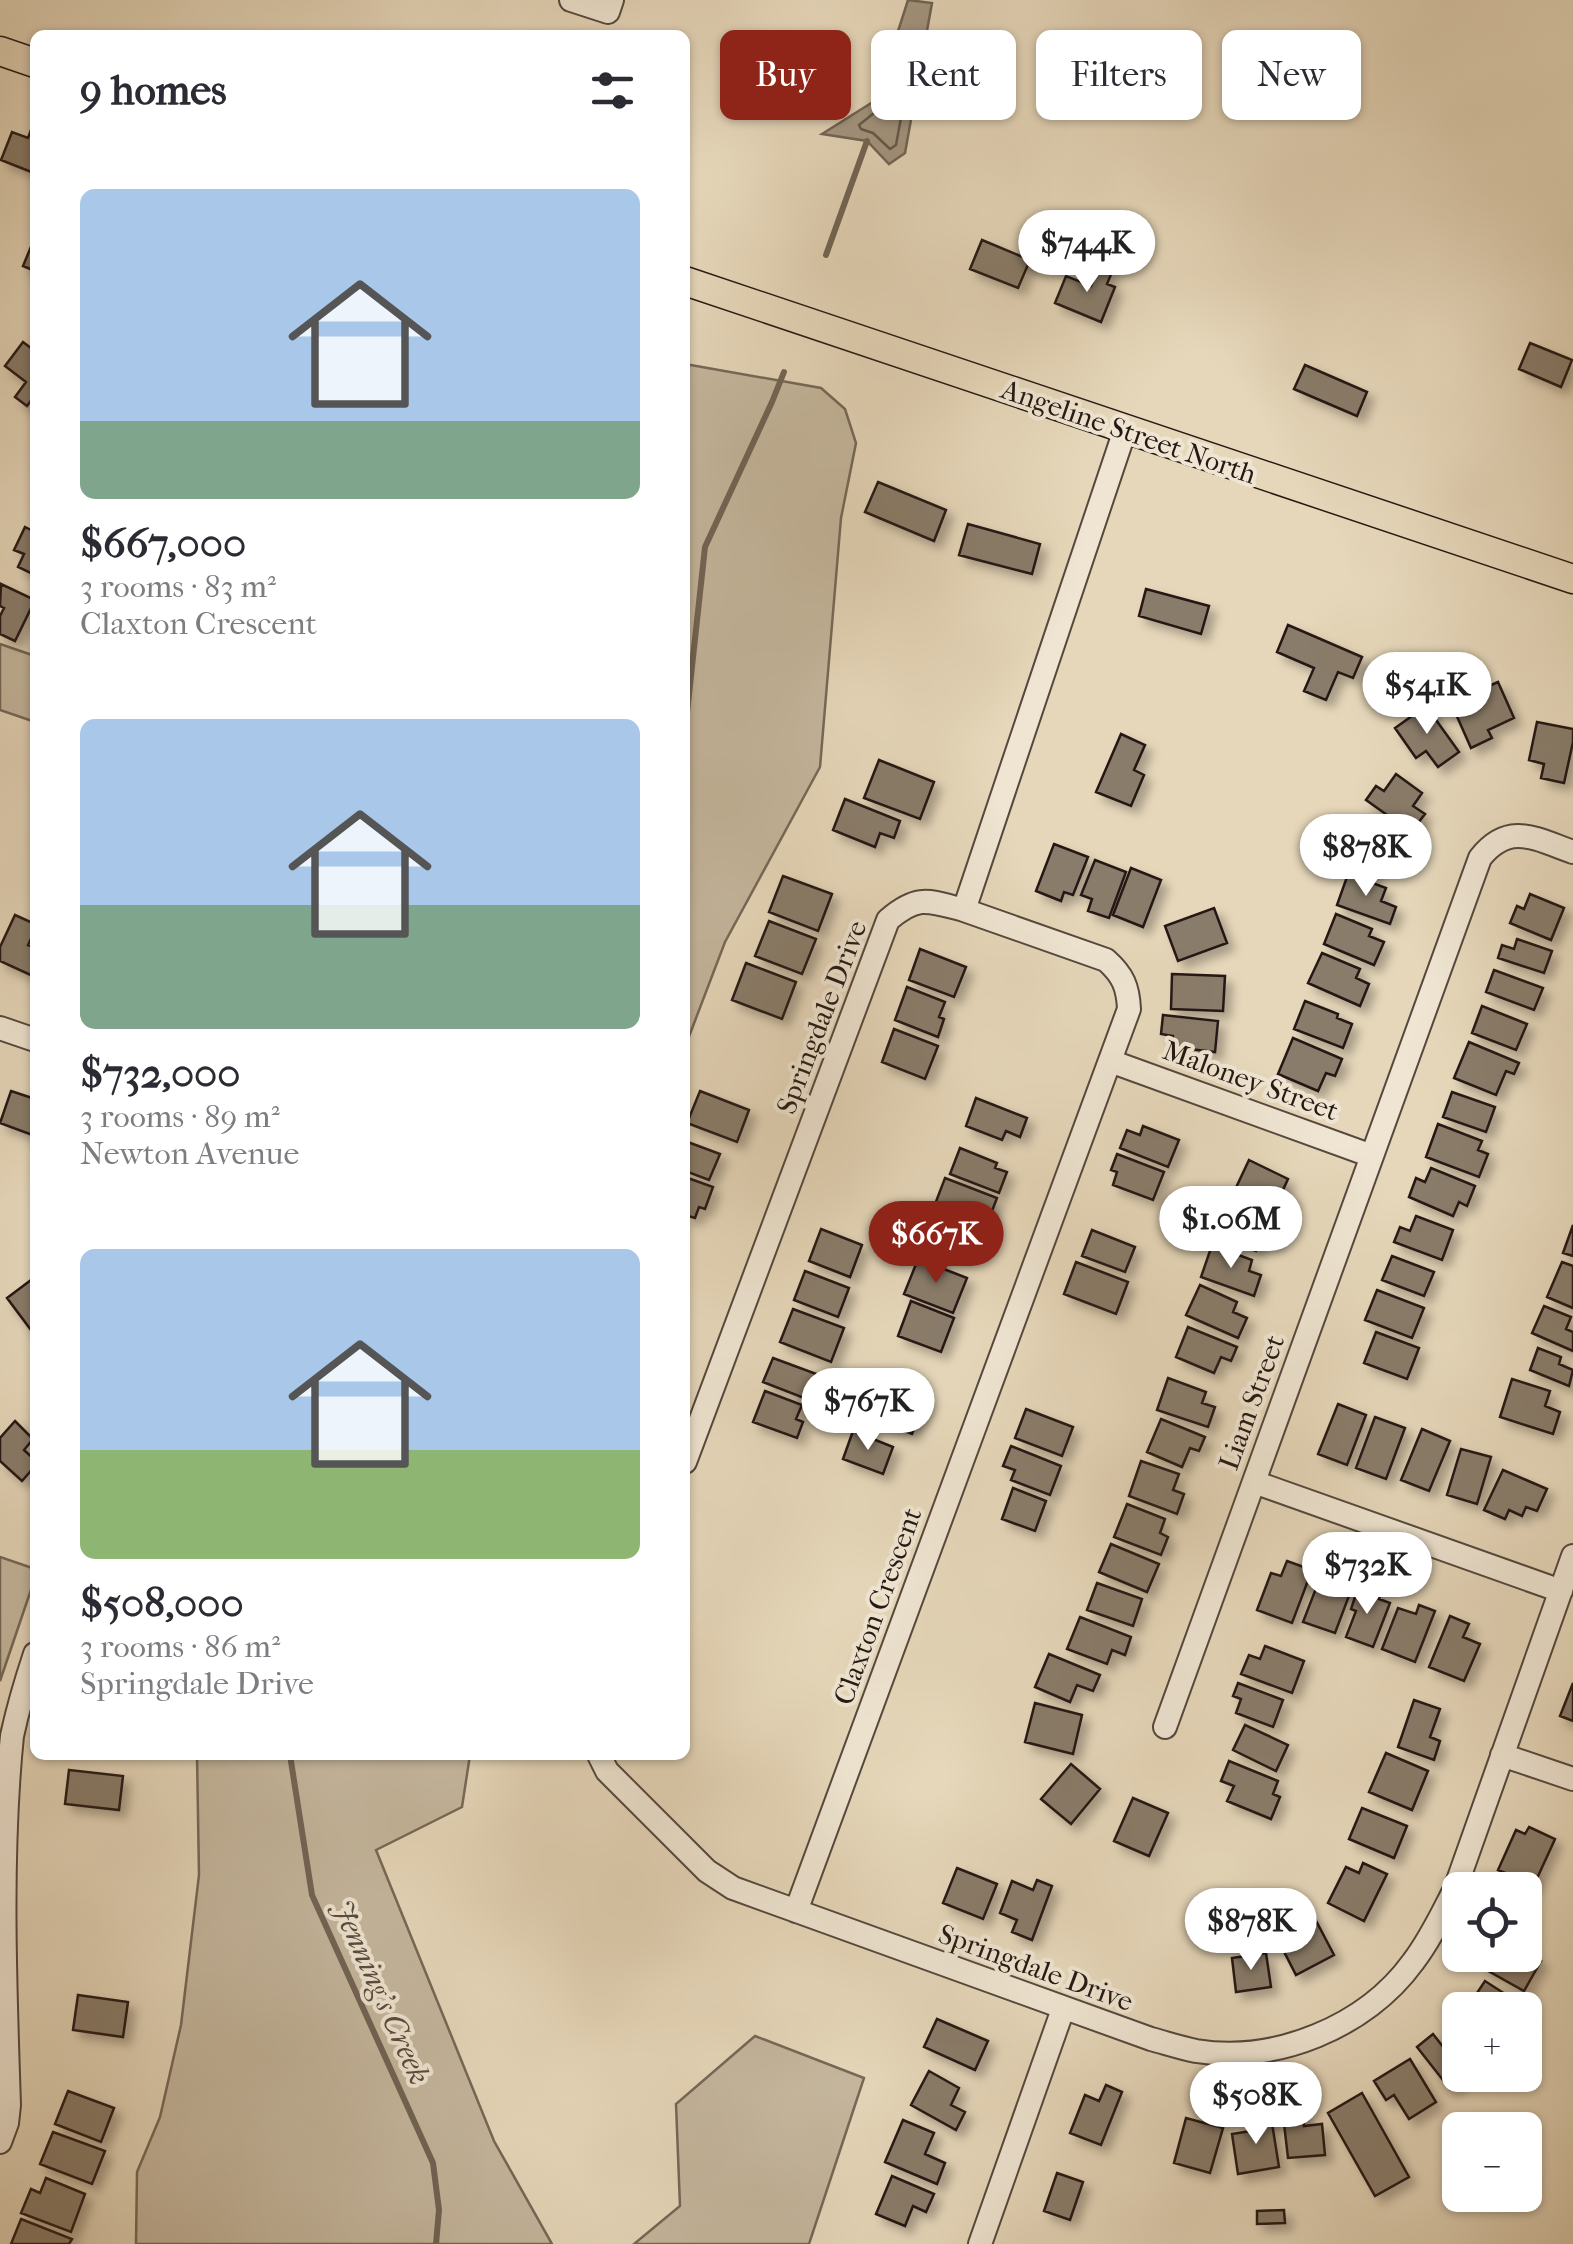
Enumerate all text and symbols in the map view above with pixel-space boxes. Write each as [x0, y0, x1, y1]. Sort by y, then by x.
chip: Buy [720, 30, 851, 120]
chip: Rent [871, 30, 1016, 120]
chip: Filters [1036, 30, 1202, 120]
chip: New [1222, 30, 1361, 120]
icon: filters [585, 63, 640, 118]
text: 9 homes [80, 66, 227, 115]
pin: $744K [1017, 210, 1157, 295]
text: $744K [1040, 224, 1134, 261]
icon: home [270, 254, 450, 434]
street label: Angeline Street North [996, 372, 1261, 491]
text: $667,000 [80, 519, 246, 568]
text: 3 rooms · 83 m² [80, 568, 276, 605]
text: Claxton Crescent [80, 605, 317, 642]
pin: $541K [1357, 652, 1497, 737]
text: $541K [1384, 666, 1470, 703]
icon: home [270, 784, 450, 964]
pin: $878K [1296, 814, 1436, 899]
text: $878K [1322, 828, 1410, 865]
street label: Springdale Drive [769, 916, 874, 1119]
street label: Maloney Street [1159, 1033, 1343, 1128]
text: $732,000 [80, 1049, 240, 1098]
text: 3 rooms · 89 m² [80, 1098, 280, 1135]
text: Newton Avenue [80, 1135, 299, 1172]
pin: $1.06M [1150, 1186, 1312, 1271]
text: $1.06M [1181, 1200, 1281, 1237]
pin: $667K [866, 1201, 1006, 1286]
text: $667K [891, 1215, 981, 1252]
icon: home [270, 1314, 450, 1494]
street label: Liam Street [1212, 1330, 1291, 1474]
pin: $767K [798, 1368, 938, 1453]
text: $767K [824, 1382, 912, 1419]
street label: Claxton Crescent [827, 1503, 928, 1709]
pin: $732K [1297, 1532, 1437, 1617]
text: $732K [1324, 1546, 1410, 1583]
text: $508,000 [80, 1579, 244, 1628]
text: 3 rooms · 86 m² [80, 1628, 280, 1665]
text: Springdale Drive [80, 1665, 314, 1702]
map controls [1442, 1872, 1542, 2212]
button: locate [1442, 1872, 1542, 1972]
pin: $878K [1181, 1888, 1321, 1973]
water label: Jenning's Creek [324, 1894, 437, 2090]
text: $878K [1207, 1902, 1295, 1939]
street label: Springdale Drive [934, 1917, 1138, 2018]
button: + [1442, 1992, 1542, 2092]
pin: $508K [1186, 2062, 1326, 2147]
text: $508K [1212, 2076, 1300, 2113]
button: − [1442, 2112, 1542, 2212]

